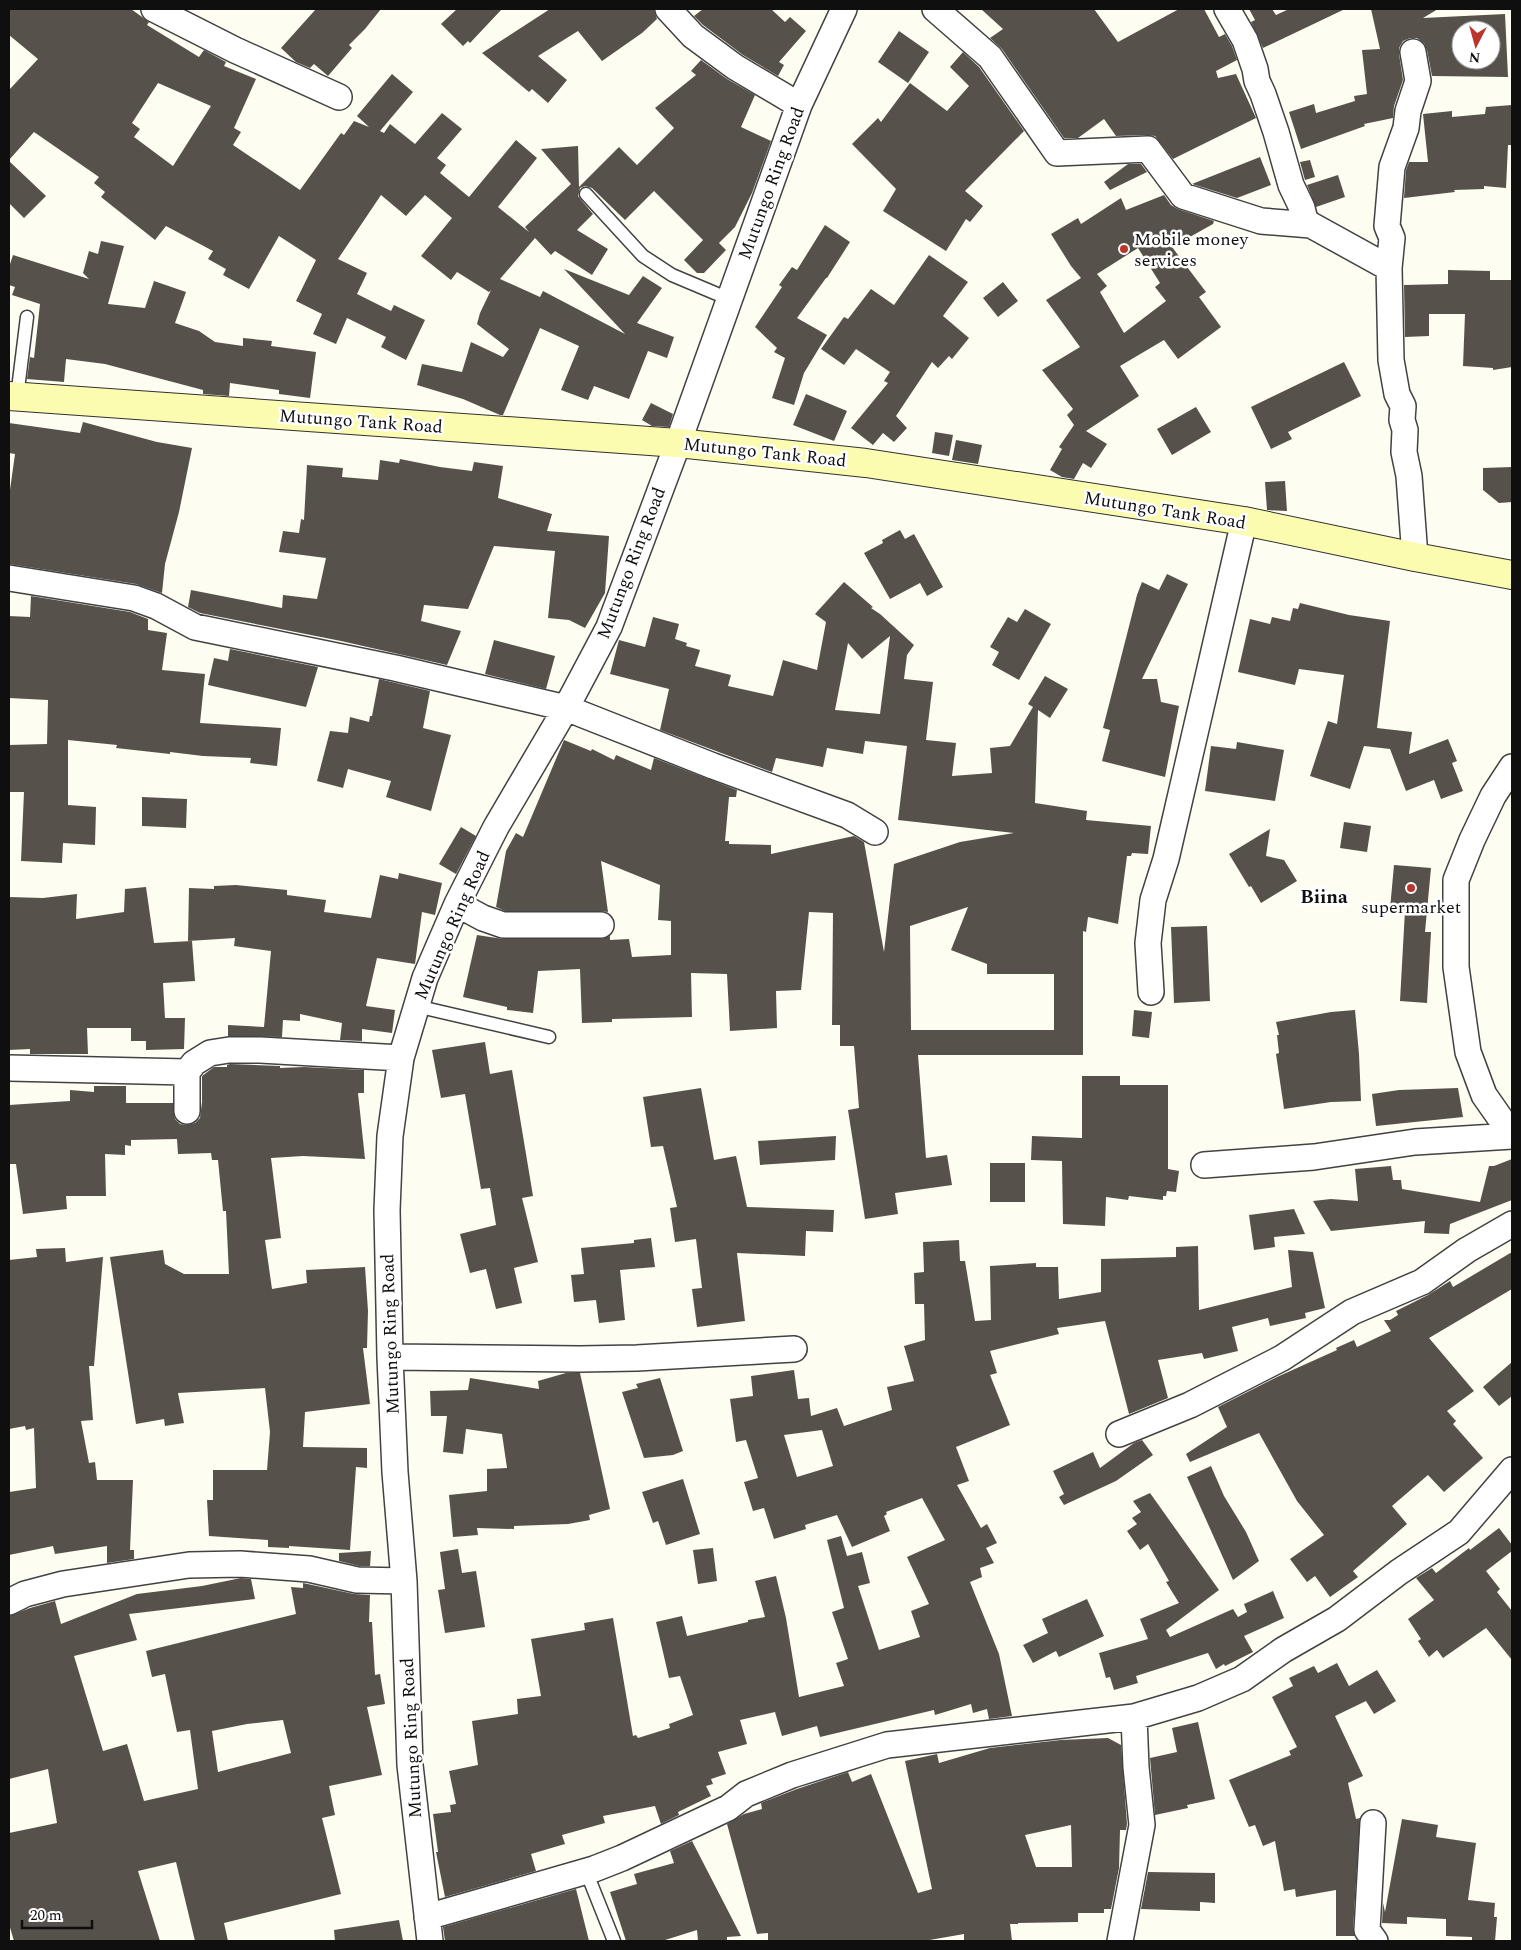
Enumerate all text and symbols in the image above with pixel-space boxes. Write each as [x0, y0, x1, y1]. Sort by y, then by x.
north arrow [1451, 20, 1501, 70]
text: N [1468, 46, 1481, 68]
street label: Mutungo Ring Road [731, 103, 812, 263]
place label: Mobile money services [1134, 226, 1249, 274]
marker: Mobile money services [1118, 243, 1130, 255]
street label: Mutungo Tank Road [278, 402, 444, 441]
street label: Mutungo Tank Road [682, 431, 848, 474]
street label: Mutungo Ring Road [590, 483, 673, 643]
street label: Mutungo Tank Road [1082, 484, 1248, 537]
street label: Mutungo Ring Road [407, 846, 498, 1004]
marker: supermarket [1405, 882, 1417, 894]
district label: Biina [1300, 883, 1348, 912]
place label: supermarket [1361, 894, 1461, 921]
street label: Mutungo Ring Road [374, 1253, 407, 1415]
street label: Mutungo Ring Road [394, 1657, 429, 1819]
scale bar [22, 1898, 92, 1930]
text: 20 m [30, 1904, 62, 1927]

